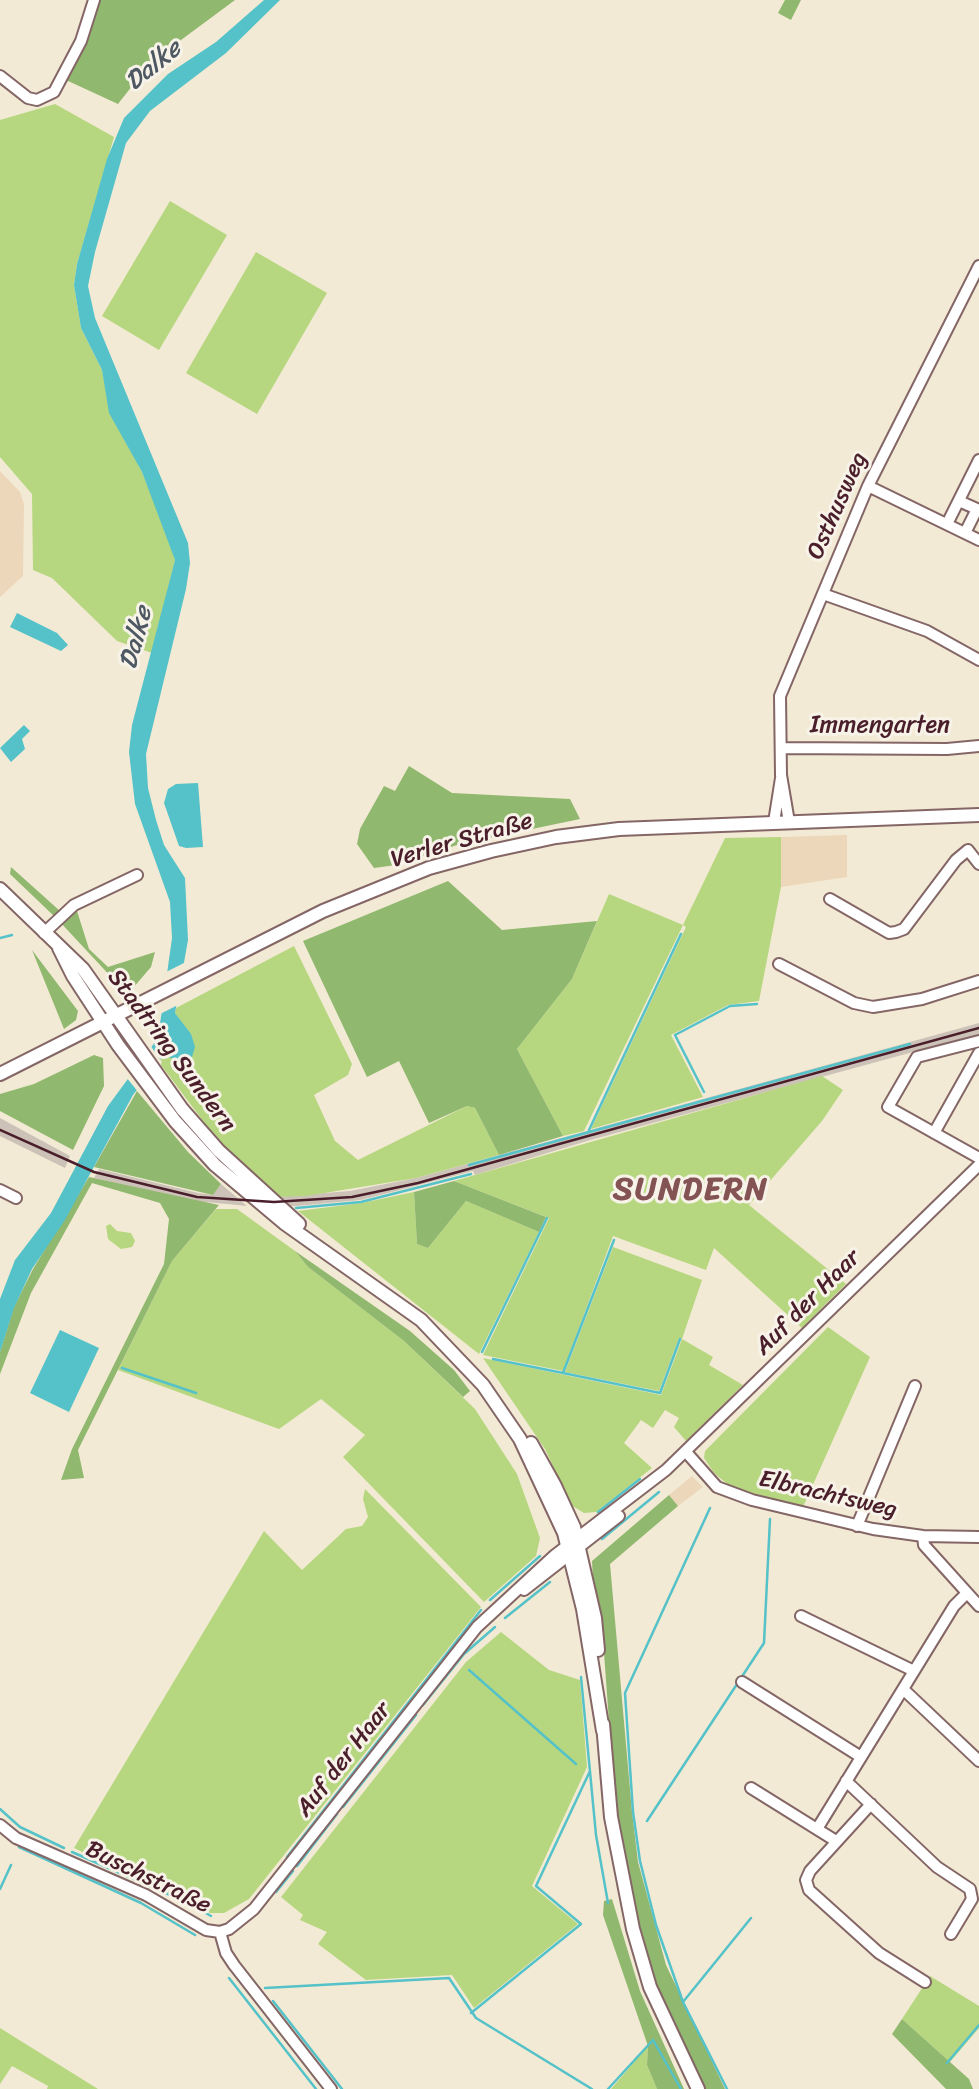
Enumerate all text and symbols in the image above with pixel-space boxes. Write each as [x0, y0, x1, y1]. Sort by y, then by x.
water label: Dalke [120, 34, 188, 98]
street label: Osthusweg [802, 448, 874, 564]
water label: Dalke [114, 603, 160, 673]
street label: Immengarten [810, 712, 950, 740]
street label: Verler Straße [388, 807, 536, 875]
street label: Stadtring Sundern [100, 964, 242, 1138]
district label: SUNDERN [614, 1172, 768, 1210]
street label: Auf der Haar [749, 1244, 867, 1362]
street label: Elbrachtsweg [756, 1465, 900, 1525]
street label: Auf der Haar [290, 1697, 398, 1823]
street label: Buschstraße [81, 1835, 215, 1921]

